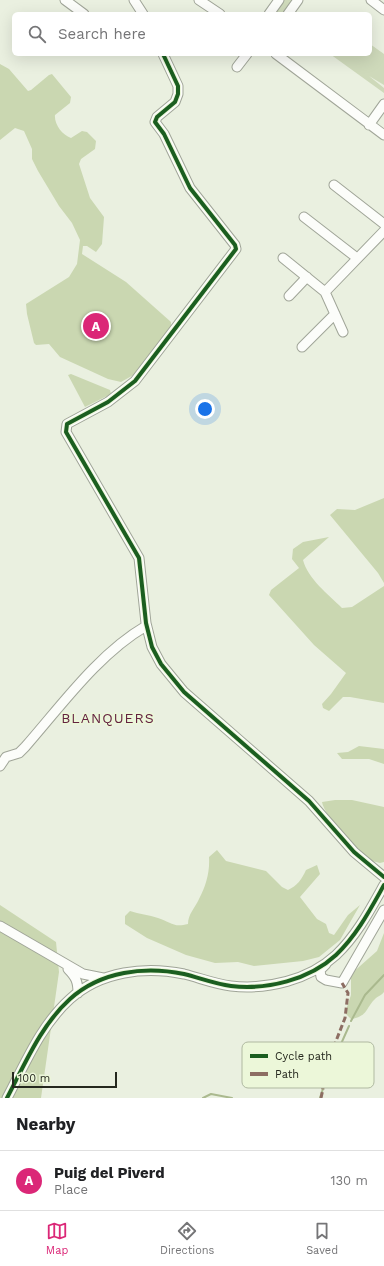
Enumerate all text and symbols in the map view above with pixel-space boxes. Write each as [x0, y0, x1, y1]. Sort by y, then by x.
search box [12, 12, 372, 56]
icon: search [26, 23, 48, 45]
text: Search here [58, 25, 146, 43]
pin: A [83, 311, 109, 341]
your location [195, 399, 215, 419]
district label: BLANQUERS [61, 710, 155, 726]
legend [242, 1042, 374, 1088]
text: Cycle path [275, 1050, 332, 1063]
text: Path [275, 1068, 299, 1081]
scale bar [12, 1070, 117, 1089]
text: 100 m [18, 1072, 50, 1085]
text: Nearby [16, 1114, 75, 1134]
text: Puig del Piverd [54, 1164, 165, 1182]
text: A [25, 1173, 33, 1188]
text: 130 m [330, 1173, 368, 1188]
text: Place [54, 1182, 88, 1197]
tab: Map [46, 1220, 68, 1257]
tab: Directions [160, 1220, 214, 1257]
tab: Saved [306, 1220, 338, 1257]

